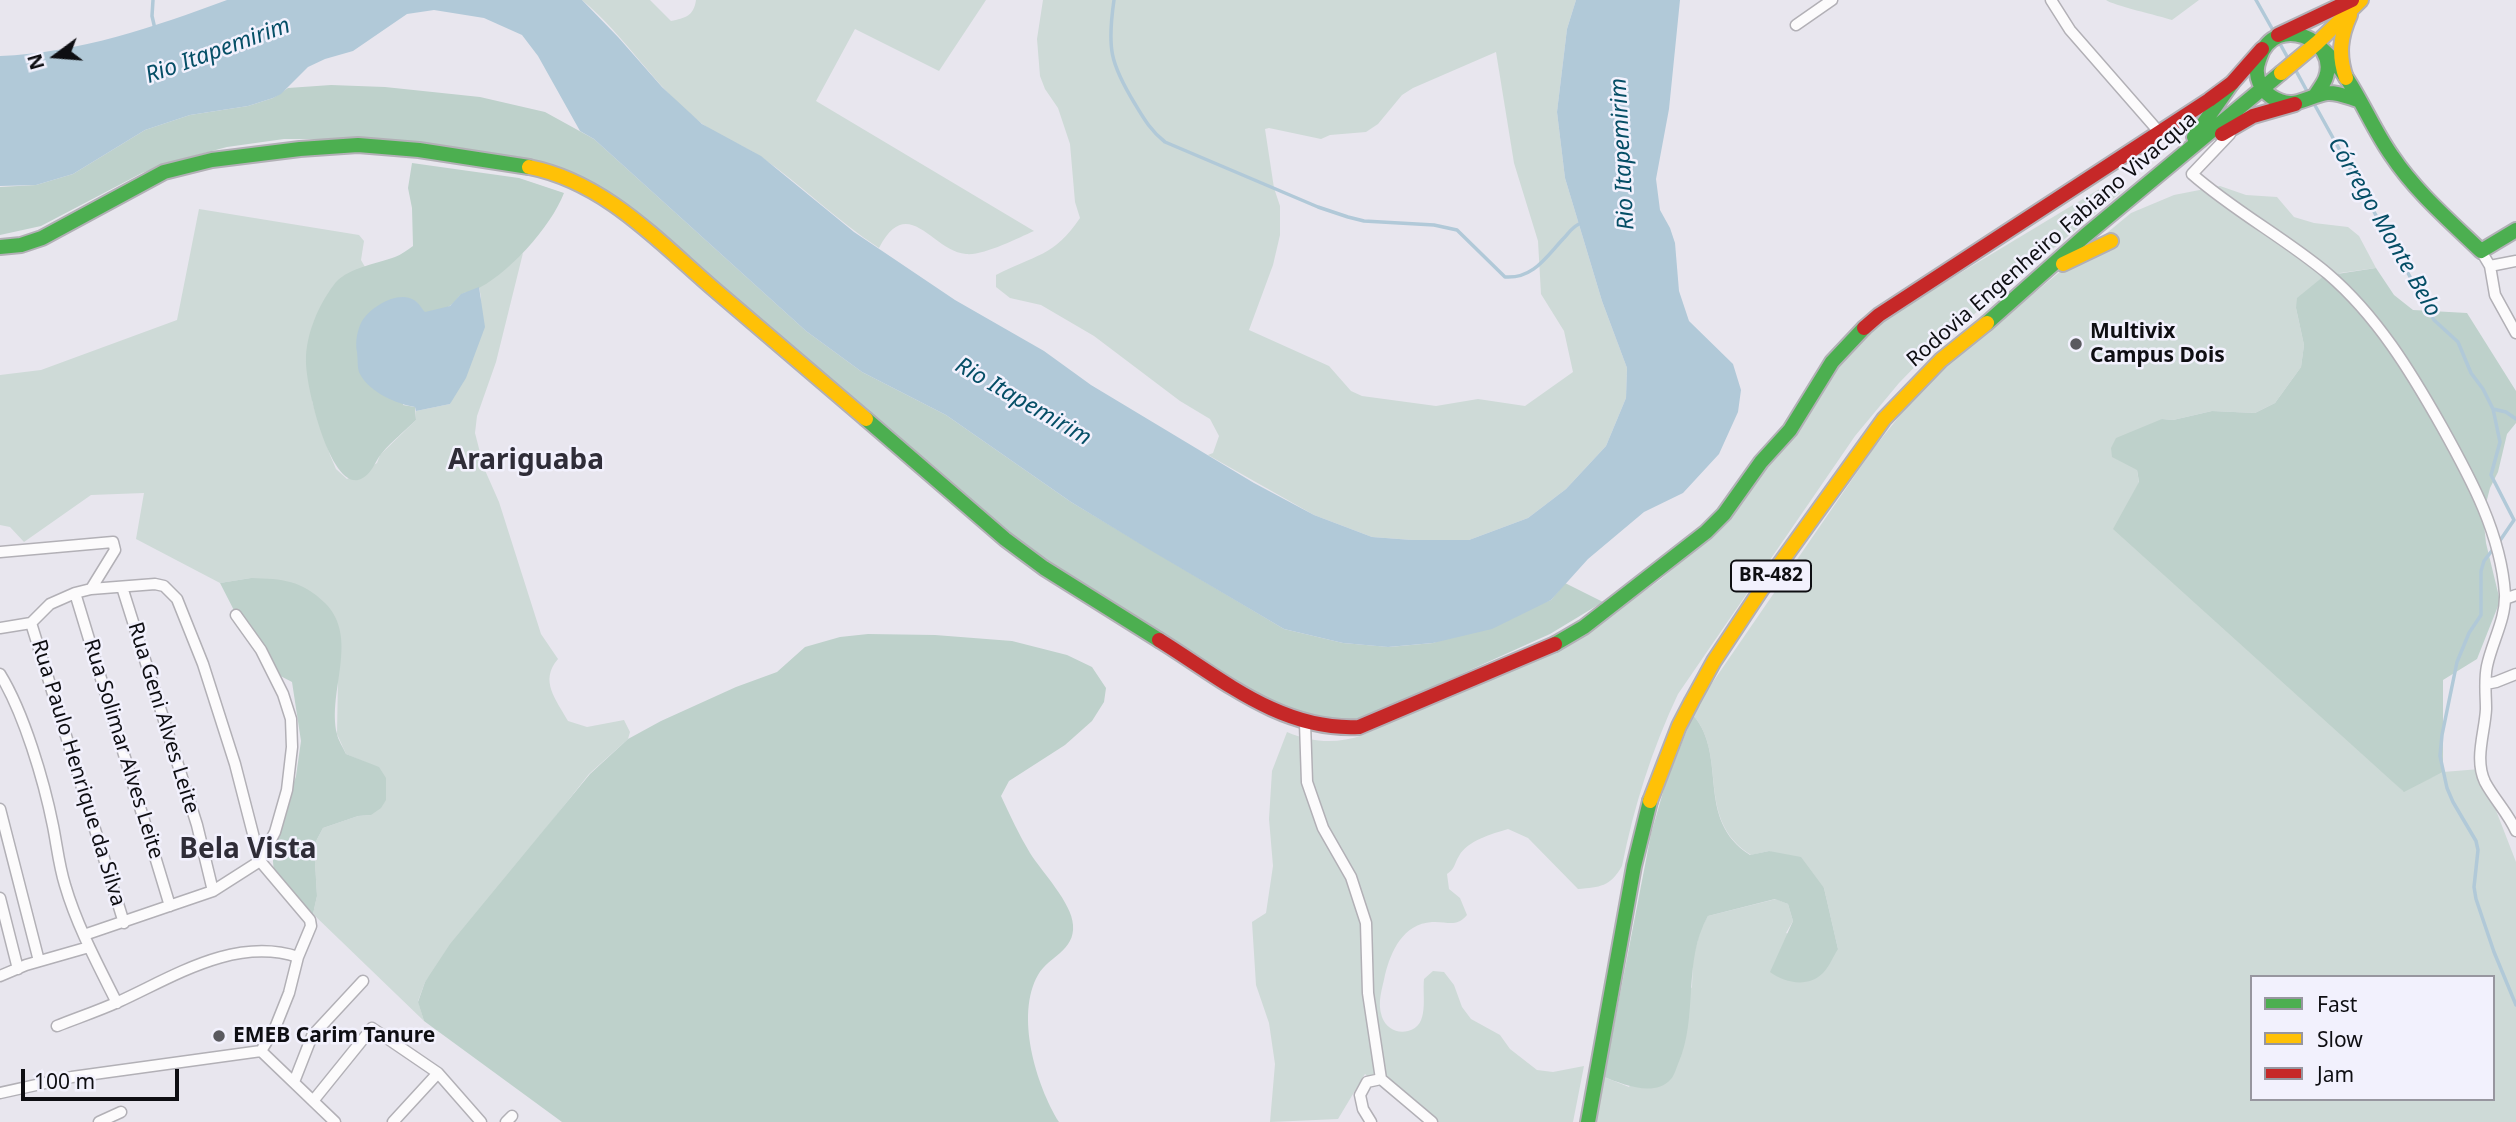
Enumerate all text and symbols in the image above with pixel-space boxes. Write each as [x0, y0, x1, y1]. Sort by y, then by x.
water label: Rio Itapemirim [142, 12, 294, 90]
north arrow [21, 21, 91, 91]
text: N [21, 51, 50, 73]
water label: Rio Itapemirim [1605, 77, 1641, 231]
street label: Rodovia Engenheiro Fabiano Vivacqua [1902, 107, 2202, 373]
water label: Córrego Monte Belo [2321, 132, 2447, 322]
place label: Multivix Campus Dois [2090, 319, 2225, 369]
marker: Multivix Campus Dois [2068, 336, 2084, 352]
water label: Rio Itapemirim [950, 352, 1096, 452]
district label: Arariguaba [448, 444, 604, 478]
road number: BR-482 [1731, 561, 1811, 592]
street label: Rua Geni Alves Leite [122, 619, 204, 817]
street label: Rua Solimar Alves Leite [78, 636, 168, 862]
street label: Rua Paulo Henrique da Silva [25, 637, 131, 909]
district label: Bela Vista [179, 833, 317, 867]
legend [2250, 975, 2495, 1101]
text: Fast [2317, 990, 2357, 1018]
place label: EMEB Carim Tanure [233, 1023, 435, 1049]
text: Slow [2317, 1025, 2363, 1053]
marker: EMEB Carim Tanure [211, 1028, 227, 1044]
scale bar [24, 1056, 182, 1100]
text: Jam [2317, 1060, 2354, 1088]
text: 100 m [34, 1067, 95, 1095]

